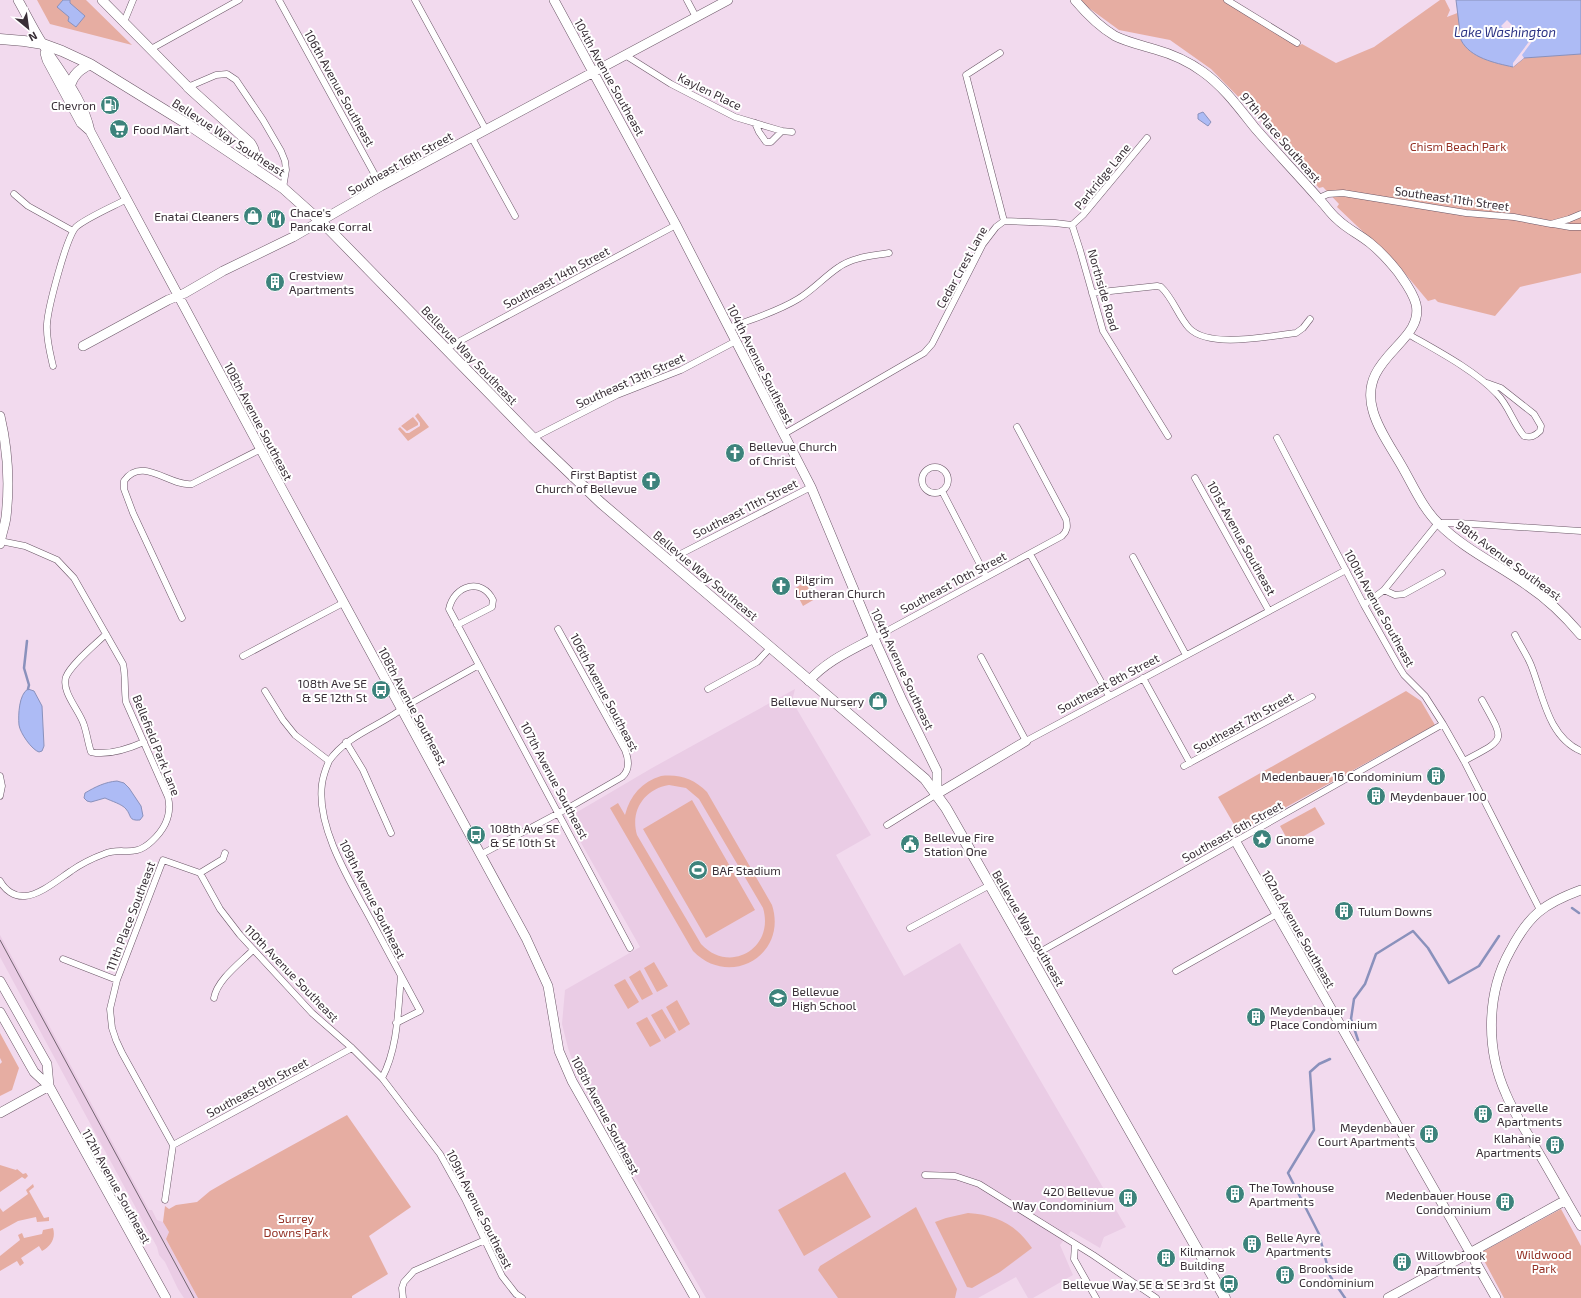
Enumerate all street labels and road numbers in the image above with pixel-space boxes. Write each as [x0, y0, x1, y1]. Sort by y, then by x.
street label: 104th Avenue Southeast [572, 16, 648, 138]
street label: 106th Avenue Southeast [302, 27, 378, 149]
street label: Kaylen Place [676, 70, 744, 112]
street label: 97th Place Southeast [1238, 89, 1324, 185]
street label: Bellevue Way Southeast [170, 95, 288, 179]
street label: Southeast 16th Street [345, 128, 455, 198]
street label: Parkridge Lane [1071, 140, 1133, 212]
street label: Southeast 11th Street [1394, 183, 1511, 213]
street label: Cedar Crest Lane [933, 224, 989, 310]
street label: Southeast 14th Street [501, 243, 612, 311]
street label: Northside Road [1086, 248, 1122, 332]
street label: 104th Avenue Southeast [725, 302, 797, 426]
street label: Bellevue Way Southeast [419, 303, 521, 408]
street label: Southeast 13th Street [574, 350, 687, 410]
street label: 108th Avenue Southeast [222, 360, 296, 483]
street label: Southeast 11th Street [690, 475, 800, 540]
street label: 101st Avenue Southeast [1205, 478, 1279, 598]
street label: 98th Avenue Southeast [1454, 517, 1565, 603]
street label: Bellevue Way Southeast [651, 527, 761, 623]
street label: 100th Avenue Southeast [1342, 547, 1418, 669]
street label: Southeast 10th Street [898, 548, 1009, 616]
street label: 104th Avenue Southeast [869, 606, 937, 732]
street label: 106th Avenue Southeast [568, 631, 642, 754]
street label: 108th Avenue Southeast [376, 645, 450, 768]
street label: Southeast 8th Street [1055, 650, 1162, 716]
street label: Southeast 7th Street [1191, 689, 1296, 755]
street label: Bellefield Park Lane [130, 693, 184, 797]
street label: 107th Avenue Southeast [518, 719, 592, 841]
street label: Southeast 6th Street [1179, 797, 1285, 864]
street label: 109th Avenue Southeast [337, 837, 409, 961]
street label: 111th Place Southeast [103, 859, 158, 973]
street label: Bellevue Way Southeast [990, 867, 1068, 989]
street label: 102nd Avenue Southeast [1260, 868, 1339, 991]
street label: 110th Avenue Southeast [242, 922, 342, 1025]
street label: Southeast 9th Street [204, 1054, 310, 1120]
street label: 108th Avenue Southeast [569, 1054, 643, 1177]
street label: 112th Avenue Southeast [80, 1126, 155, 1246]
street label: 109th Avenue Southeast [444, 1147, 516, 1271]

